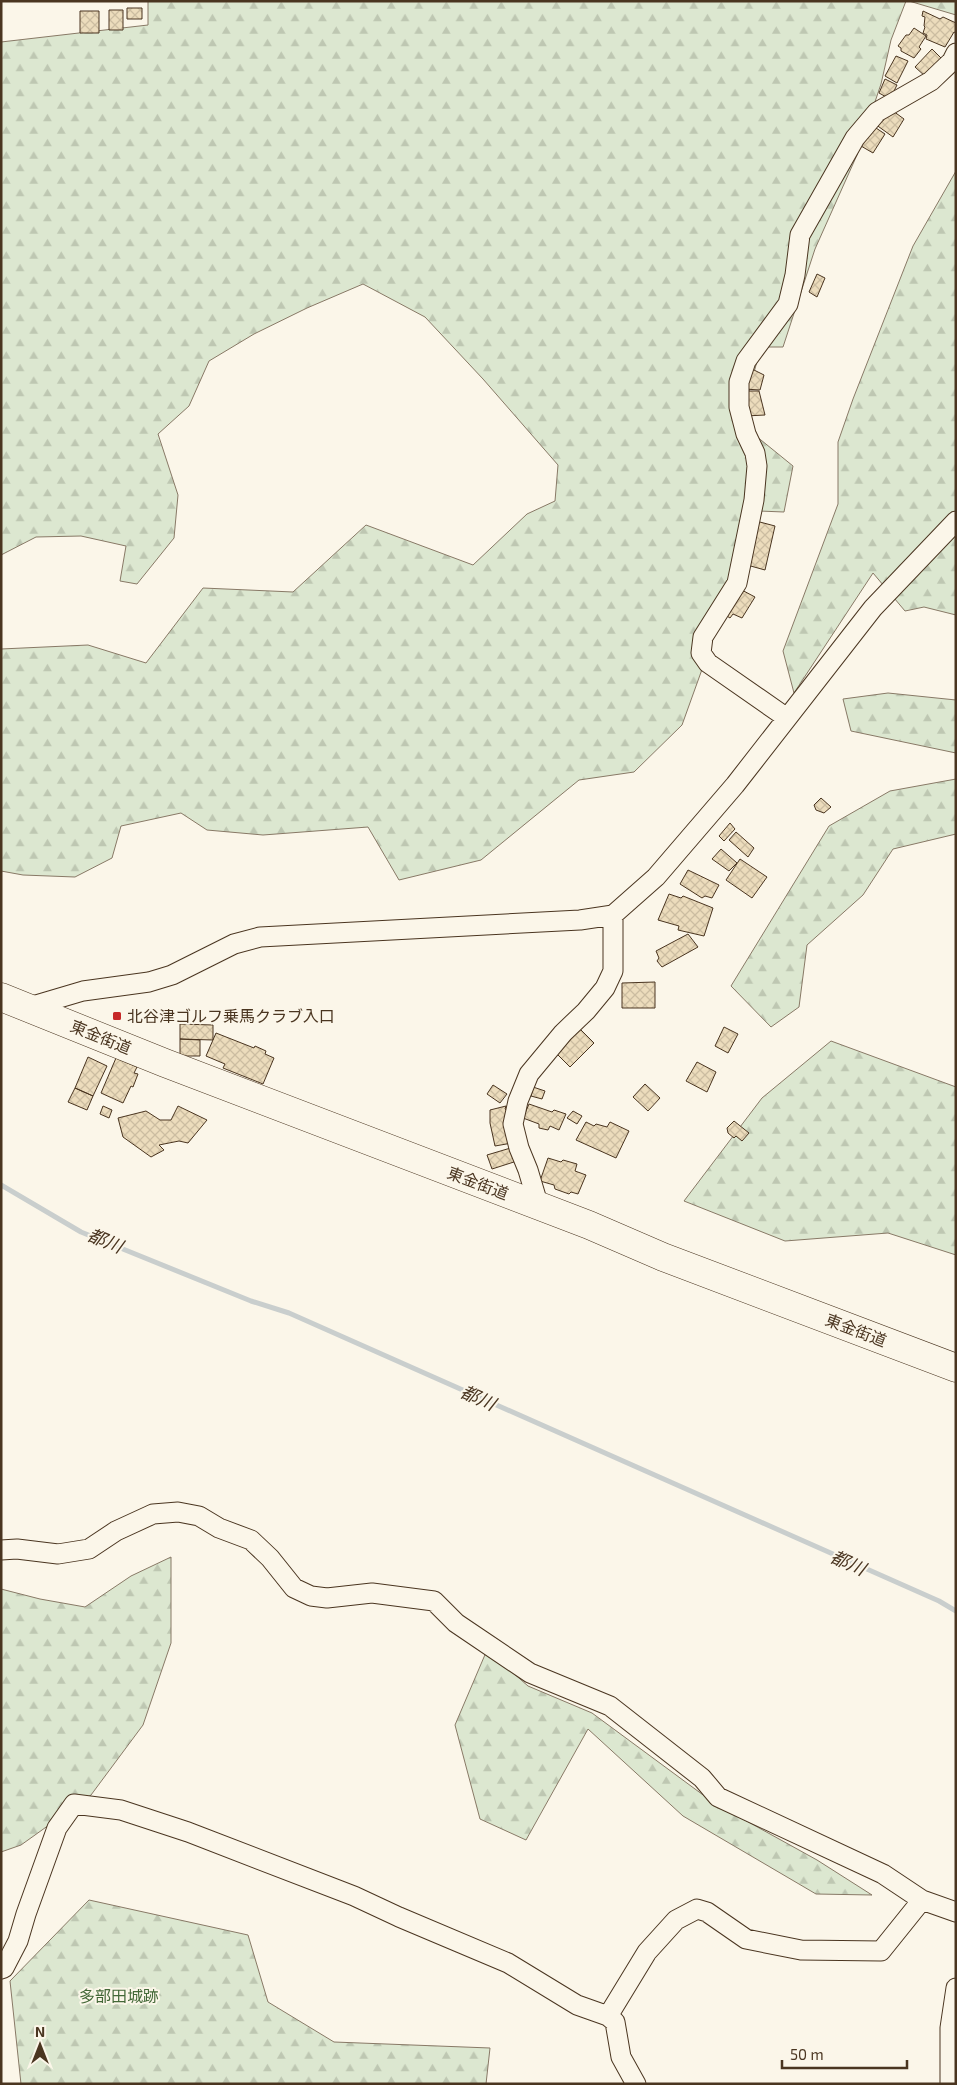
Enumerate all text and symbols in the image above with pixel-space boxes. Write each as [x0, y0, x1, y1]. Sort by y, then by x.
place label: 北谷津ゴルフ乗馬クラブ入口 [127, 1006, 335, 1025]
marker: 北谷津ゴルフ乗馬クラブ入口 [111, 1010, 123, 1022]
street label: 東金街道 [68, 1016, 134, 1057]
street label: 東金街道 [445, 1162, 511, 1203]
water label: 都川 [85, 1223, 128, 1258]
street label: 東金街道 [823, 1309, 889, 1350]
water label: 都川 [457, 1380, 501, 1415]
water label: 都川 [827, 1545, 871, 1580]
park label: 多部田城跡 [79, 1986, 159, 2005]
north arrow [15, 2020, 65, 2070]
text: N [35, 2023, 45, 2040]
scale bar [782, 2038, 907, 2070]
text: 50 m [790, 2045, 824, 2063]

